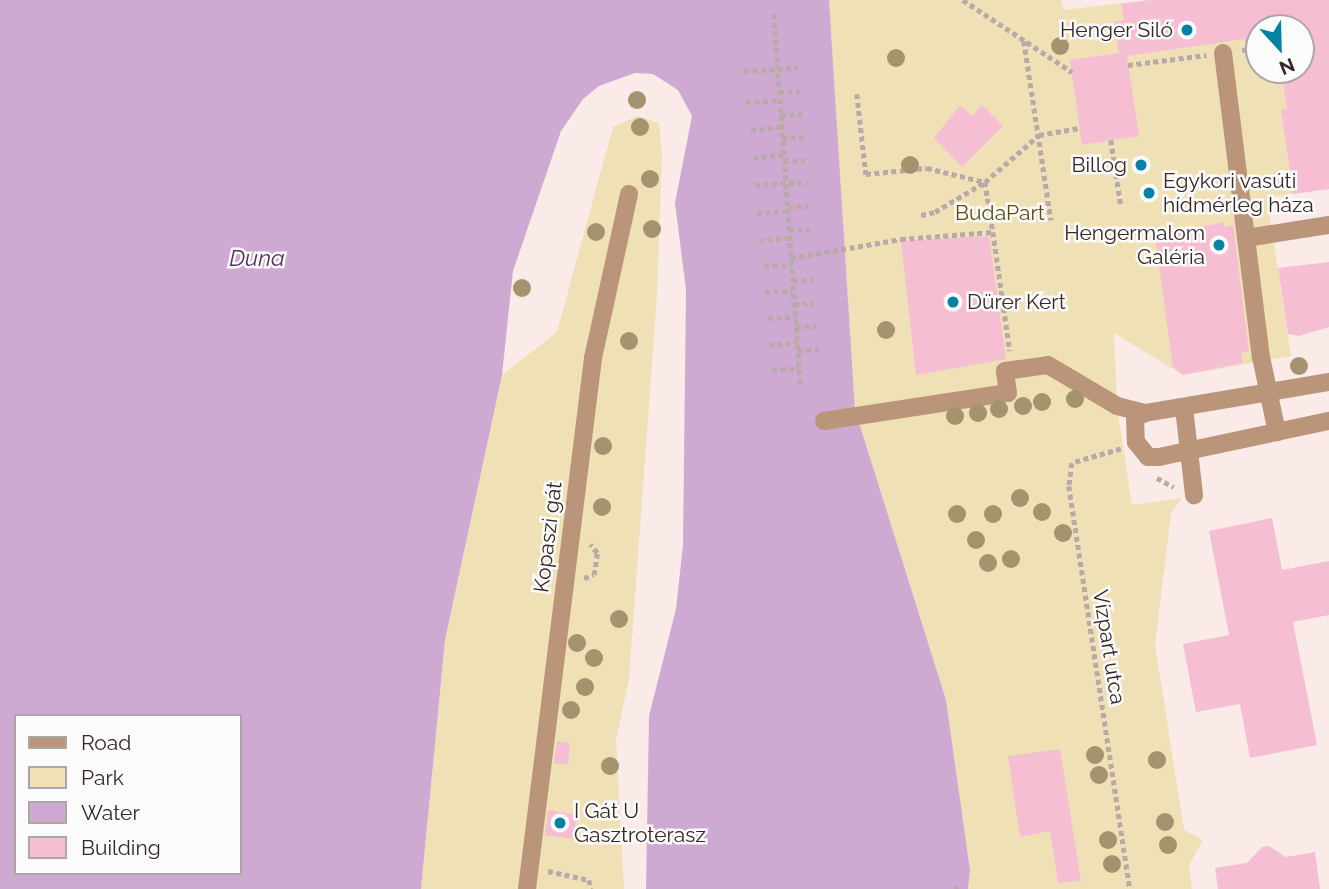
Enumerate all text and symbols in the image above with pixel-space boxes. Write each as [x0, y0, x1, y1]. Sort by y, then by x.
north arrow [1245, 14, 1315, 84]
place label: Henger Siló [1060, 17, 1173, 43]
marker: Henger Siló [1179, 22, 1195, 38]
text: N [1276, 54, 1298, 80]
place label: Billog [1072, 152, 1127, 178]
marker: Billog [1133, 157, 1149, 173]
place label: Egykori vasúti hídmérleg háza [1163, 168, 1314, 218]
marker: Egykori vasúti hídmérleg háza [1141, 185, 1157, 201]
park label: BudaPart [955, 200, 1045, 226]
place label: Hengermalom Galéria [1064, 220, 1205, 270]
marker: Hengermalom Galéria [1211, 237, 1227, 253]
water label: Duna [229, 244, 285, 272]
place label: Dürer Kert [967, 289, 1066, 315]
marker: Dürer Kert [945, 294, 961, 310]
street label: Kopaszi gát [529, 480, 567, 594]
street label: Vízpart utca [1088, 588, 1130, 706]
legend [14, 714, 242, 875]
text: Road [81, 730, 131, 755]
text: Park [81, 765, 124, 790]
place label: I Gát U Gasztroterasz [574, 798, 706, 848]
text: Water [81, 800, 140, 825]
marker: I Gát U Gasztroterasz [552, 815, 568, 831]
text: Building [81, 835, 161, 860]

